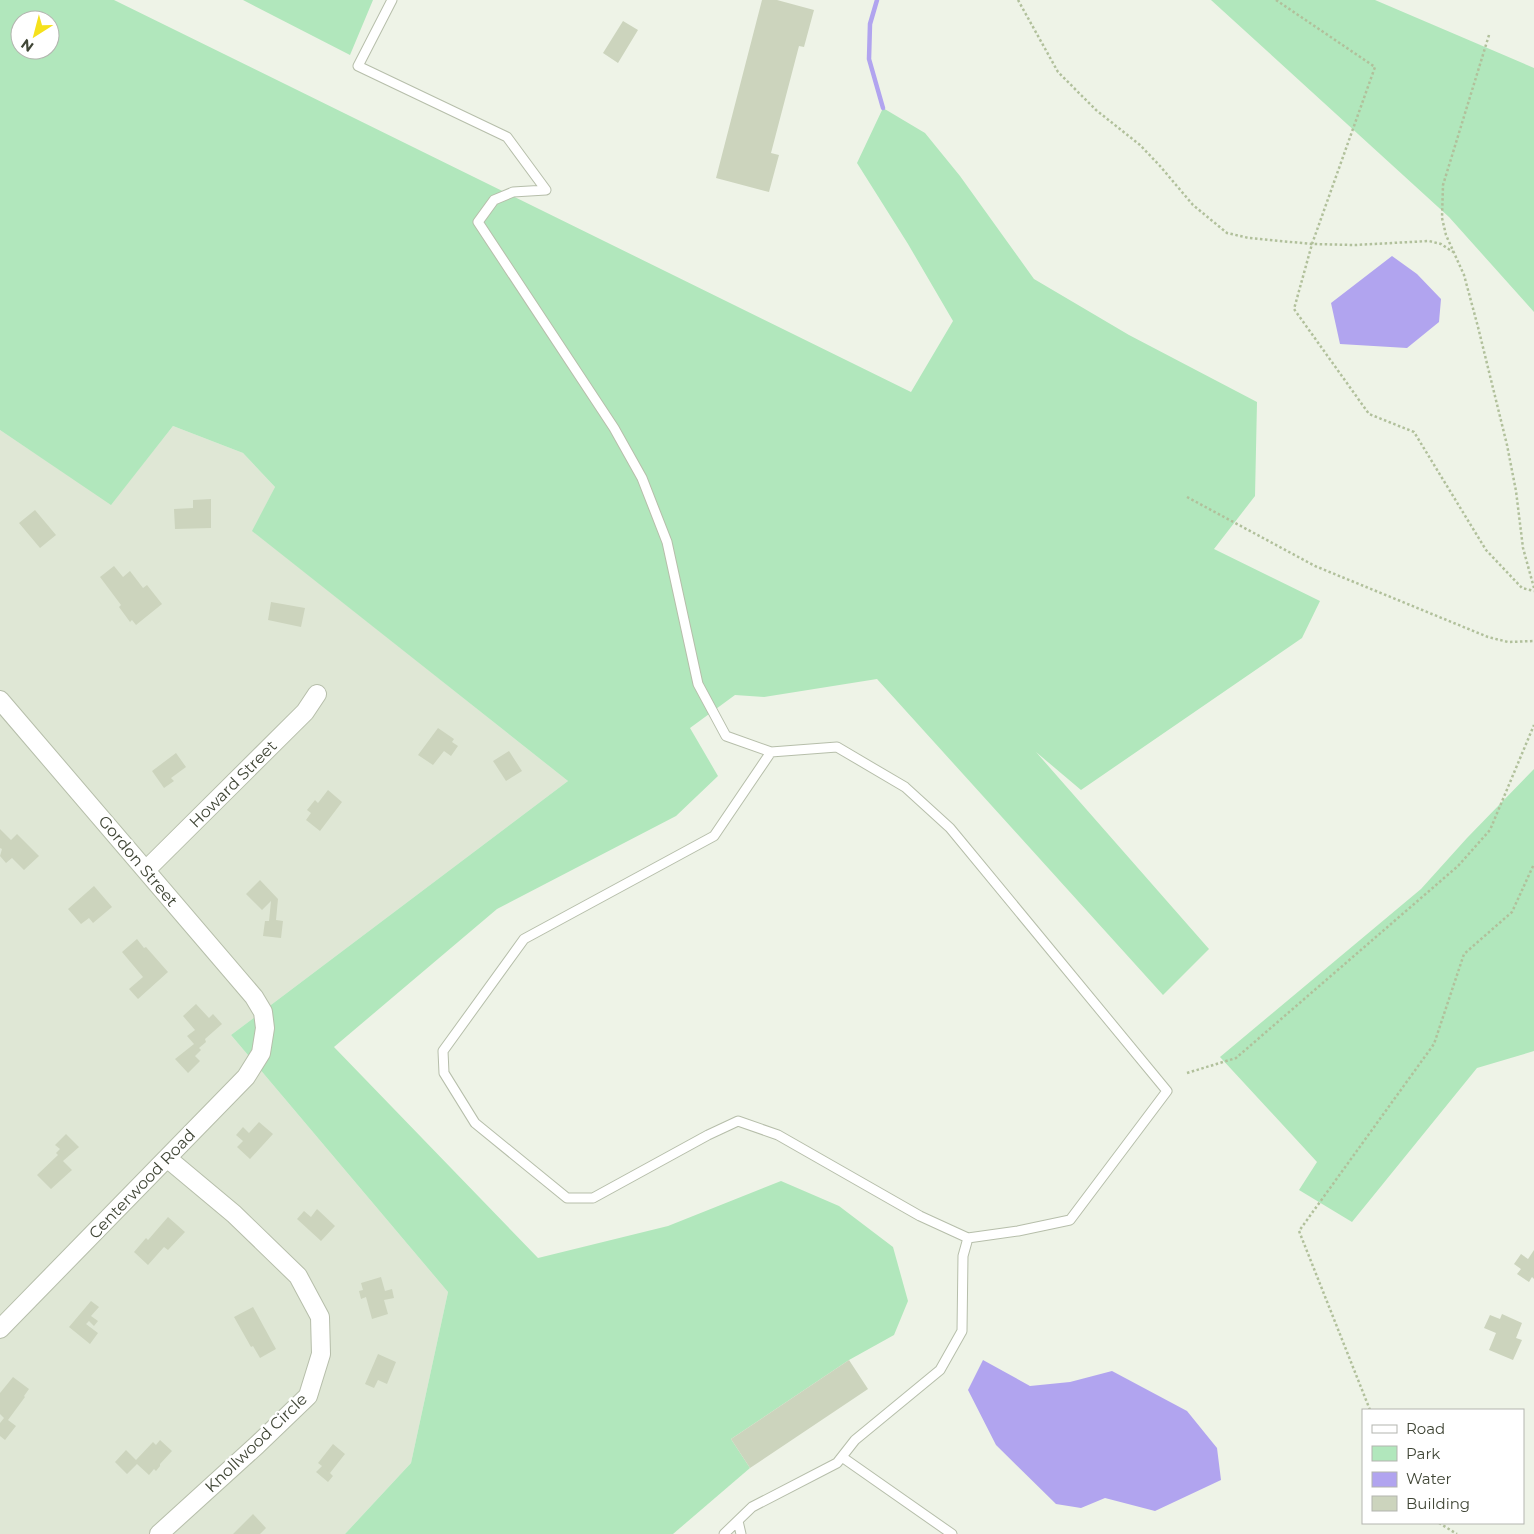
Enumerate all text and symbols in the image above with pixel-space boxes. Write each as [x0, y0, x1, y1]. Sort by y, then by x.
north arrow [10, 10, 60, 60]
text: N [17, 35, 37, 56]
street label: Howard Street [185, 736, 281, 832]
street label: Gordon Street [94, 812, 182, 911]
street label: Centerwood Road [85, 1125, 199, 1243]
street label: Knollwood Circle [201, 1390, 311, 1496]
legend [1362, 1409, 1524, 1524]
text: Road [1406, 1419, 1445, 1438]
text: Park [1406, 1444, 1440, 1463]
text: Water [1406, 1469, 1452, 1488]
text: Building [1406, 1494, 1470, 1513]

